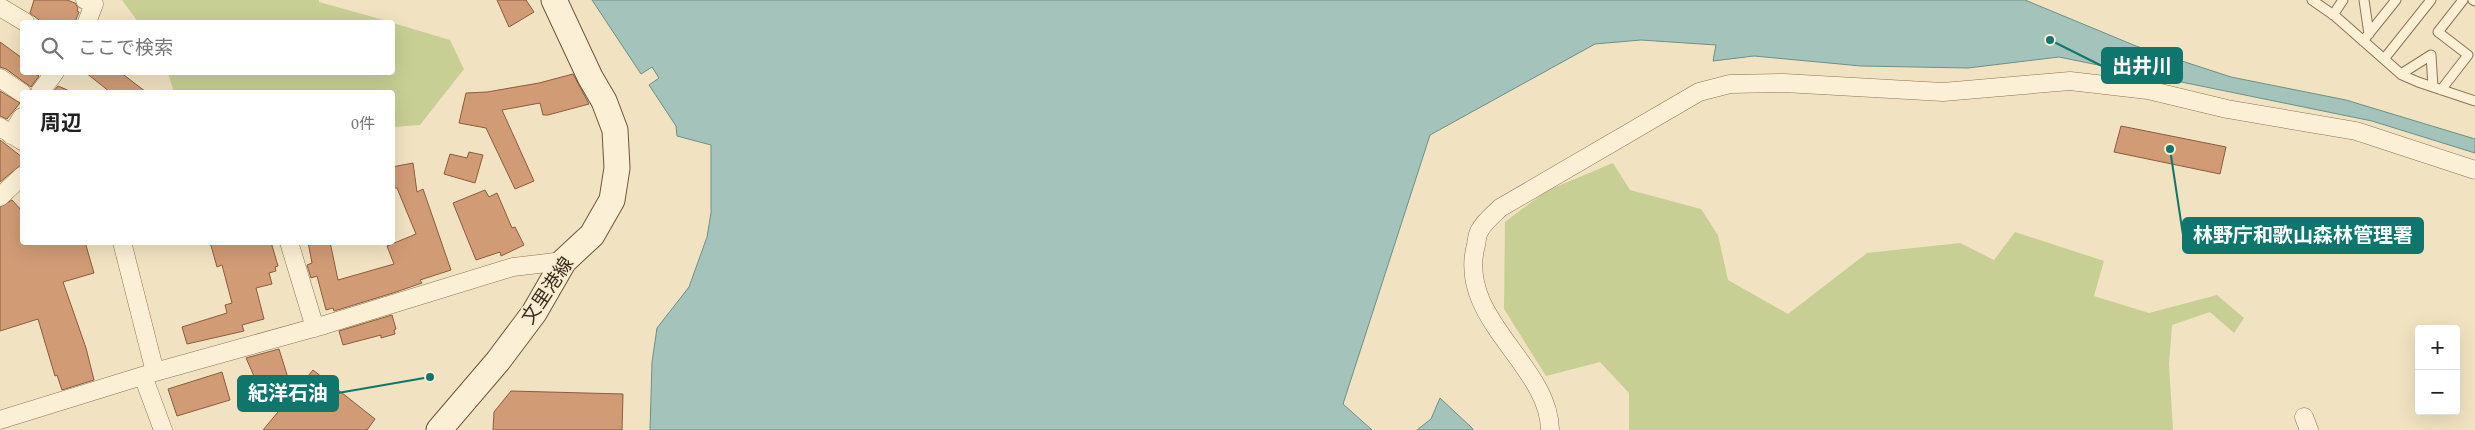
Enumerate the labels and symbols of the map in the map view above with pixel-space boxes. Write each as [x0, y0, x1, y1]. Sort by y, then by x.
callout: 出井川 [2102, 48, 2182, 83]
text: 出井川 [2112, 52, 2172, 82]
callout: 林野庁和歌山森林管理署 [2183, 218, 2423, 253]
text: 林野庁和歌山森林管理署 [2193, 221, 2413, 251]
street label: 文里港線 [515, 251, 581, 331]
callout: 紀洋石油 [238, 376, 338, 411]
text: 紀洋石油 [248, 379, 328, 409]

